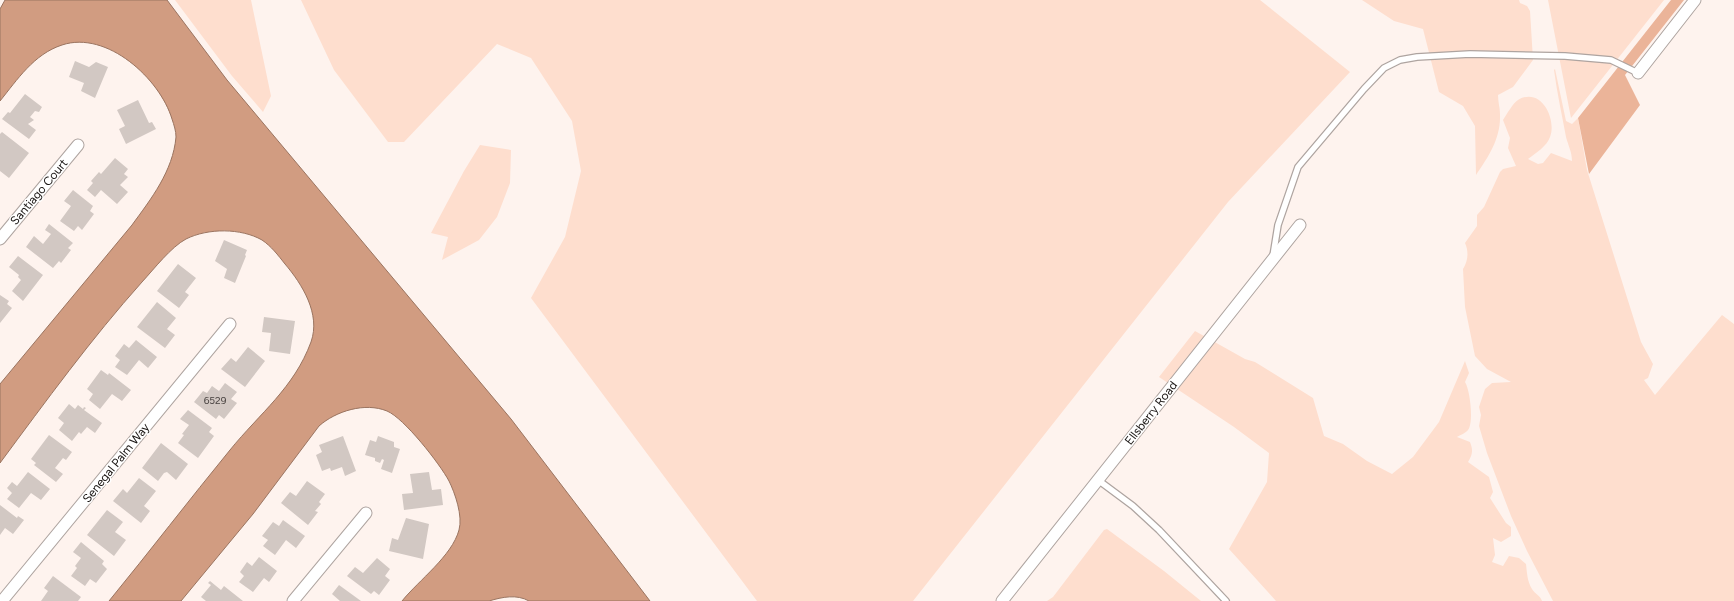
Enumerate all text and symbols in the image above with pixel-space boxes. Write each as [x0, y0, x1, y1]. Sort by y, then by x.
street label: Santiago Court [7, 156, 71, 228]
street label: Ellsberry Road [1122, 379, 1180, 447]
house number: 6529 [204, 394, 227, 407]
street label: Senegal Palm Way [80, 420, 153, 506]

